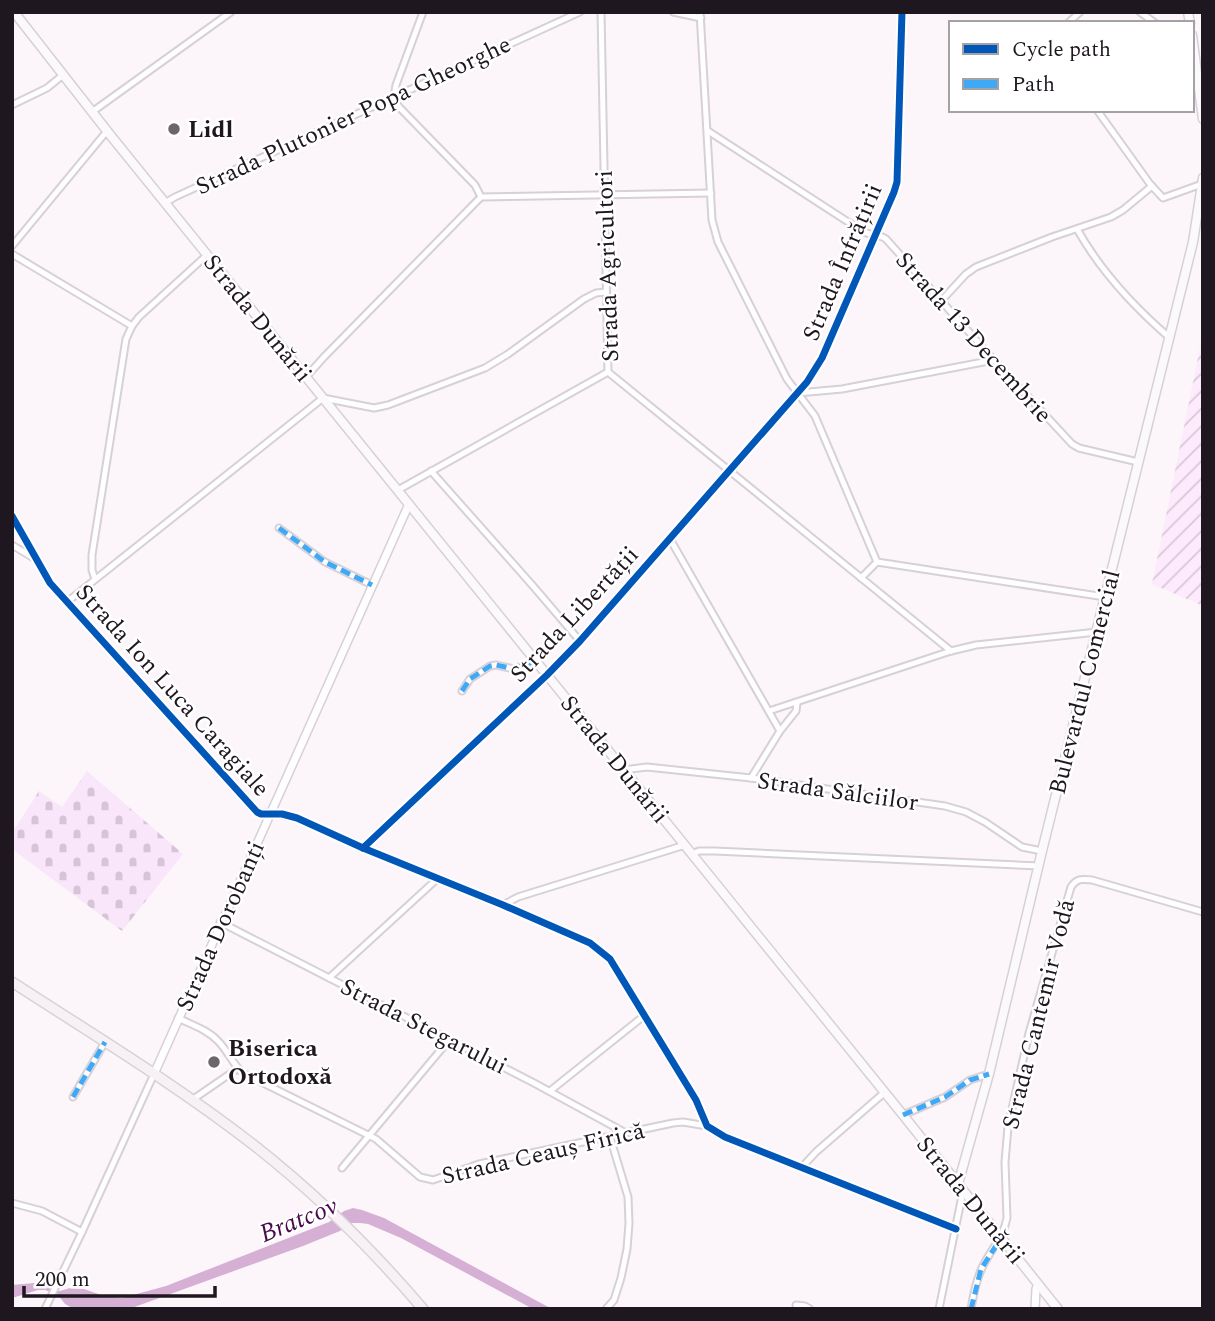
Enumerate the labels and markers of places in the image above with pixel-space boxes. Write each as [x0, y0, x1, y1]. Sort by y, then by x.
place label: Lidl [188, 112, 234, 148]
marker: Lidl [166, 121, 182, 137]
place label: Biserica Ortodoxă [228, 1031, 332, 1095]
marker: Biserica Ortodoxă [206, 1054, 222, 1070]

